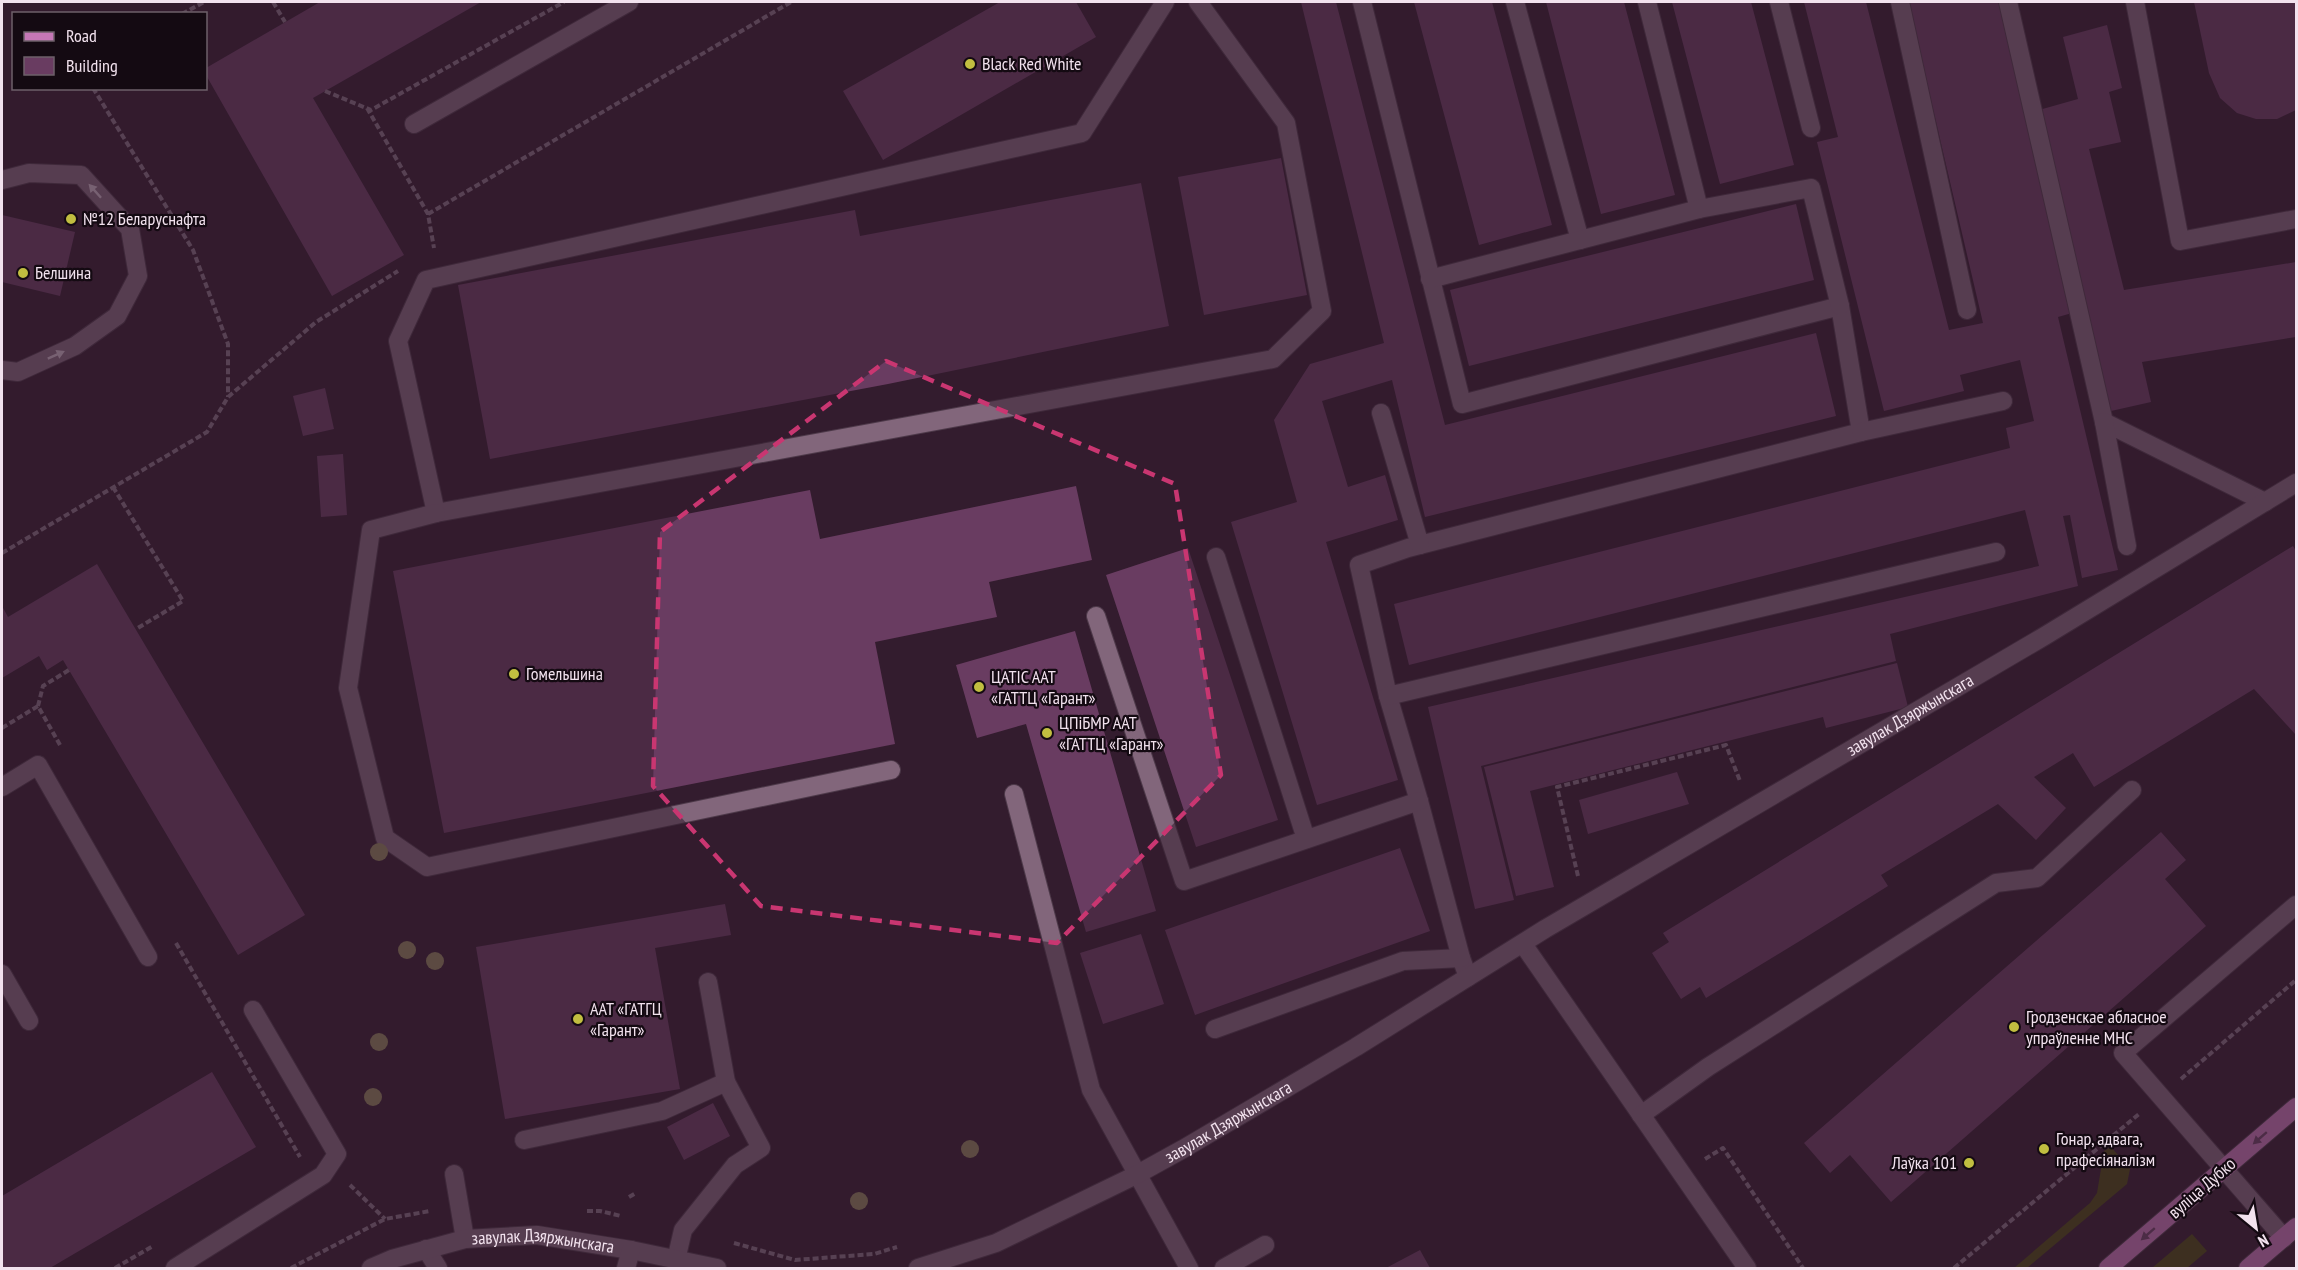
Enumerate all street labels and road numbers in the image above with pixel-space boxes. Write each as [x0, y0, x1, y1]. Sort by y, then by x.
street label: завулак Дзяржынскага [1842, 668, 1977, 761]
street label: завулак Дзяржынскага [1161, 1075, 1296, 1168]
street label: вуліца Дубко [2163, 1152, 2240, 1223]
street label: завулак Дзяржынскага [471, 1223, 616, 1258]

